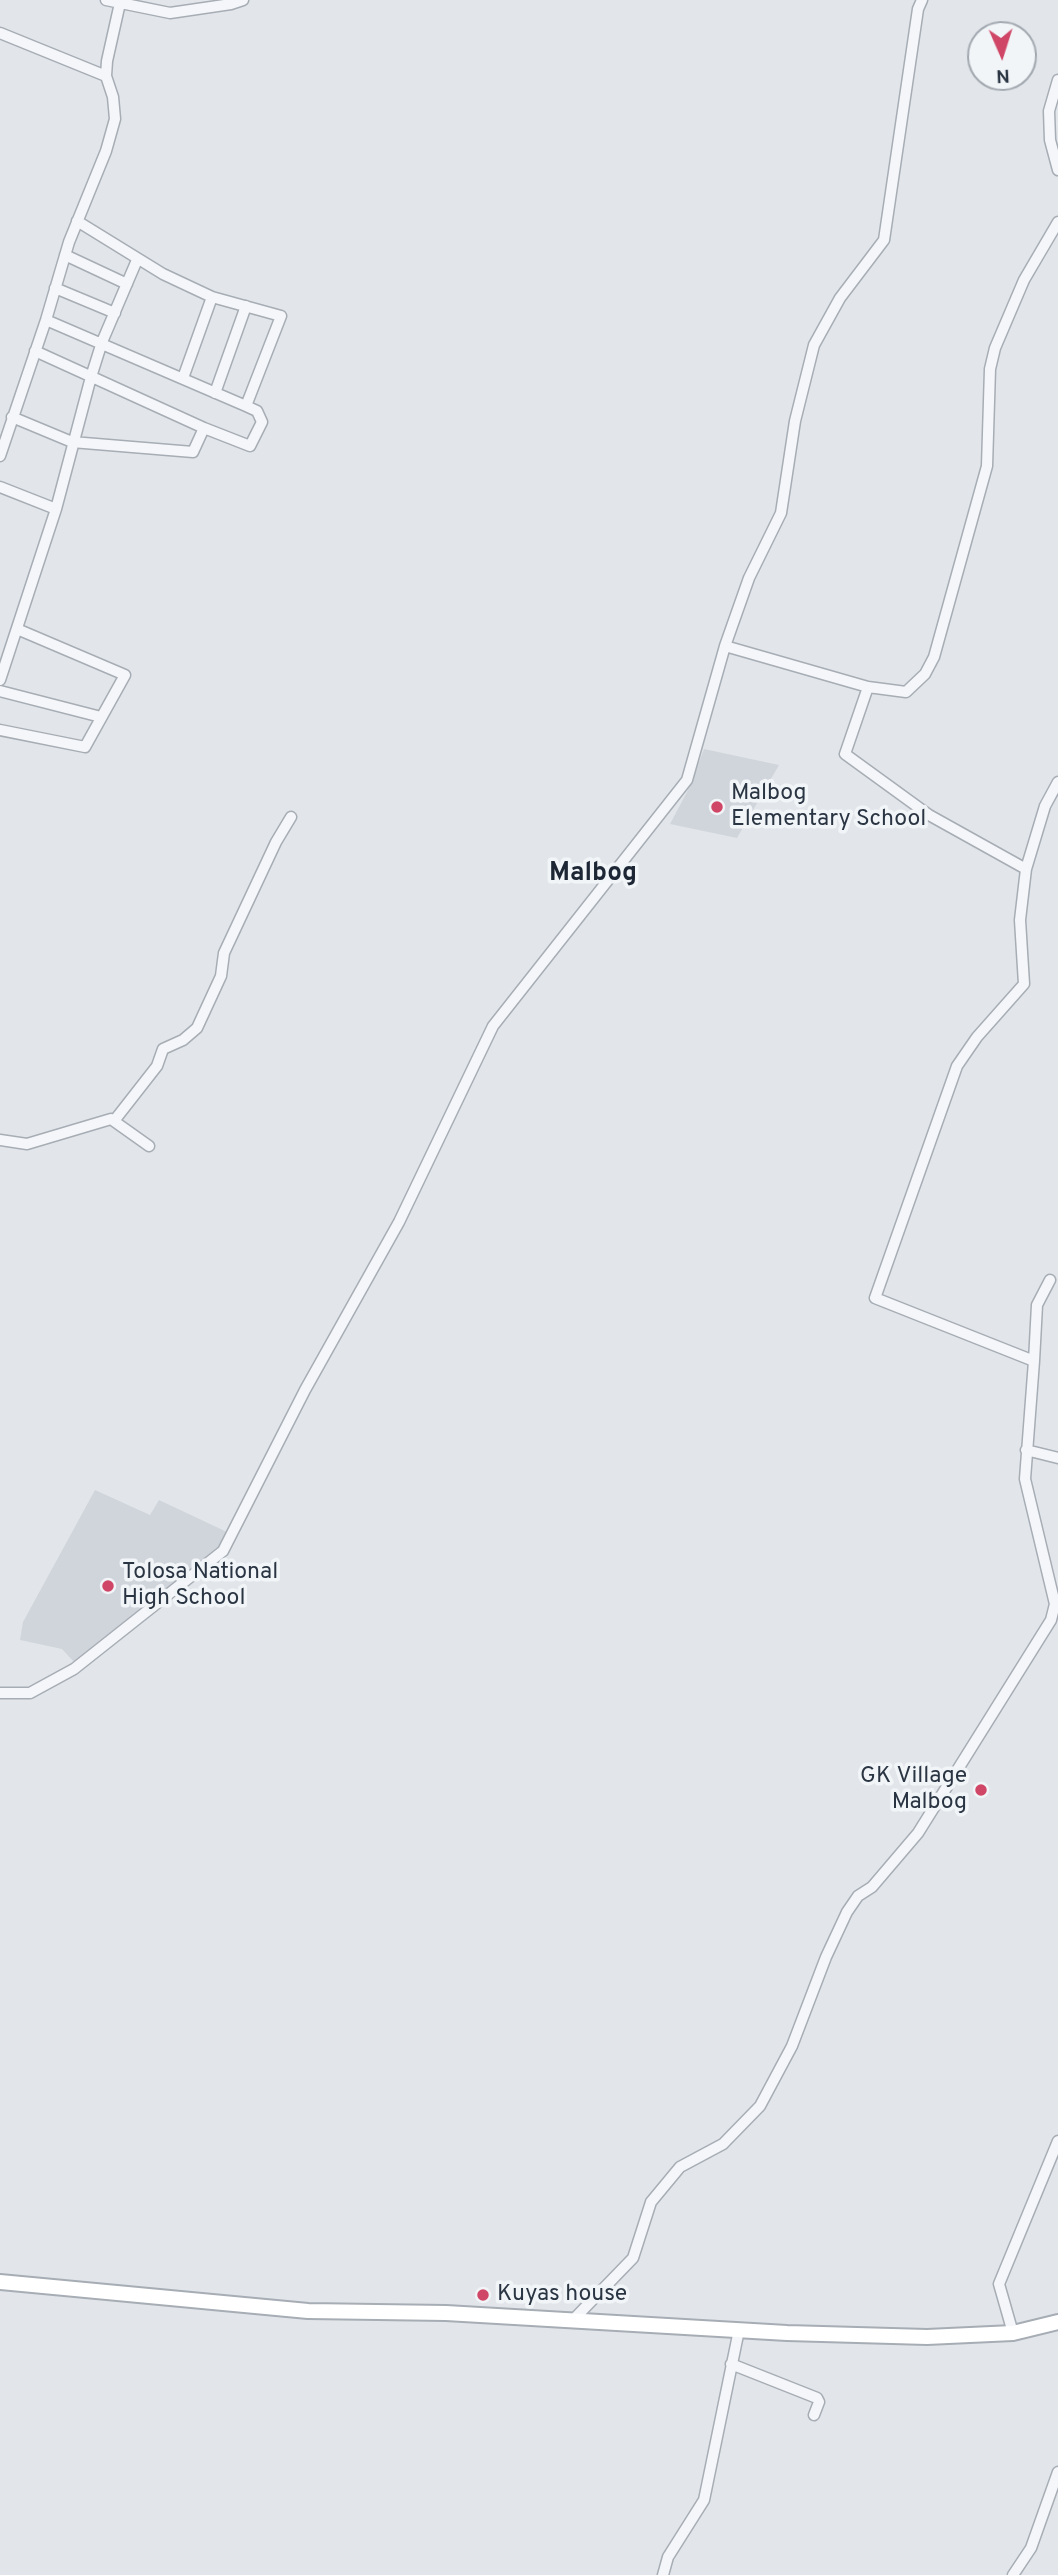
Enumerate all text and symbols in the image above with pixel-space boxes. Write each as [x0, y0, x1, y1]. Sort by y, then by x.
north arrow [967, 21, 1037, 91]
text: N [996, 63, 1010, 87]
place label: Malbog Elementary School [731, 780, 926, 834]
marker: Malbog Elementary School [709, 799, 725, 815]
district label: Malbog [549, 859, 637, 891]
place label: Tolosa National High School [122, 1559, 278, 1613]
marker: Tolosa National High School [100, 1578, 116, 1594]
place label: GK Village Malbog [860, 1763, 967, 1817]
marker: GK Village Malbog [973, 1782, 989, 1798]
place label: Kuyas house [497, 2281, 627, 2309]
marker: Kuyas house [475, 2287, 491, 2303]

